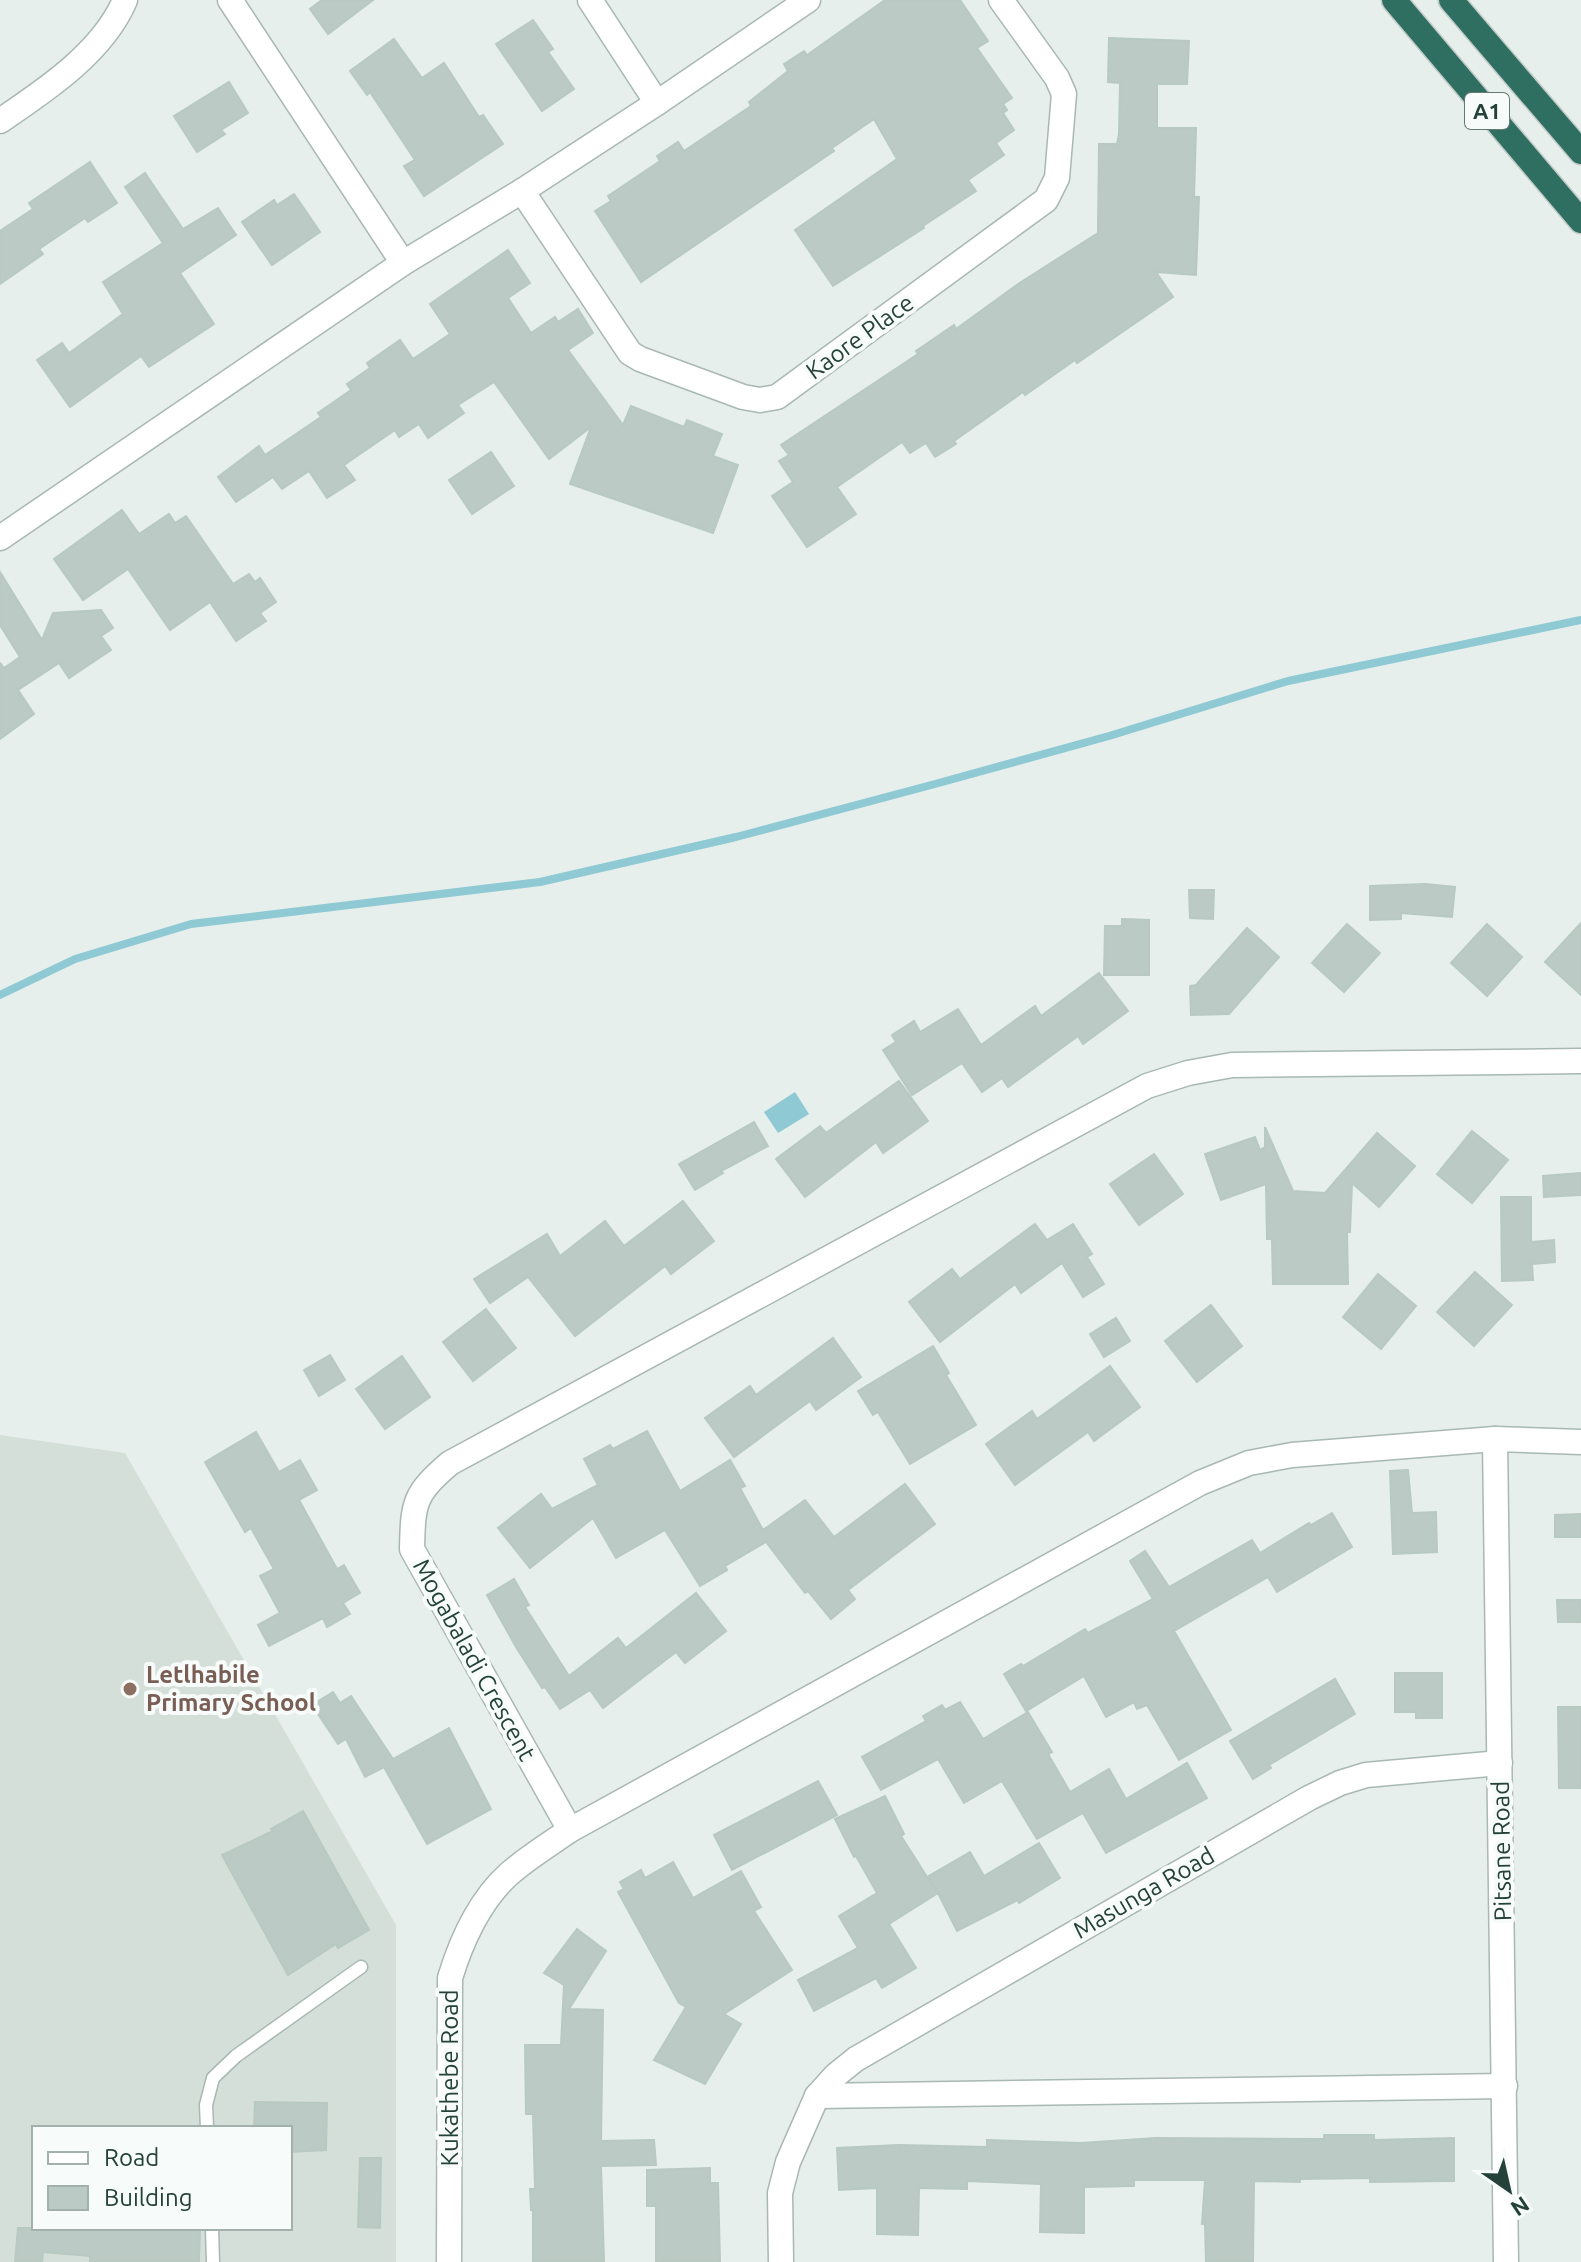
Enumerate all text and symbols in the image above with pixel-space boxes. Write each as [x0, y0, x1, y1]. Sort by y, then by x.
road number: A1 [1465, 93, 1509, 129]
street label: Kaore Place [801, 289, 919, 385]
street label: Mogabaladi Crescent [408, 1554, 541, 1766]
place label: Letlhabile Primary School [146, 1661, 316, 1716]
marker: Letlhabile Primary School [121, 1680, 139, 1698]
street label: Pitsane Road [1487, 1781, 1516, 1921]
street label: Masunga Road [1069, 1841, 1219, 1944]
street label: Kukathebe Road [436, 1989, 463, 2167]
legend [32, 2126, 292, 2230]
text: Road [104, 2144, 159, 2171]
north arrow [1469, 2150, 1549, 2230]
text: Building [104, 2184, 192, 2211]
text: N [1507, 2192, 1534, 2222]

